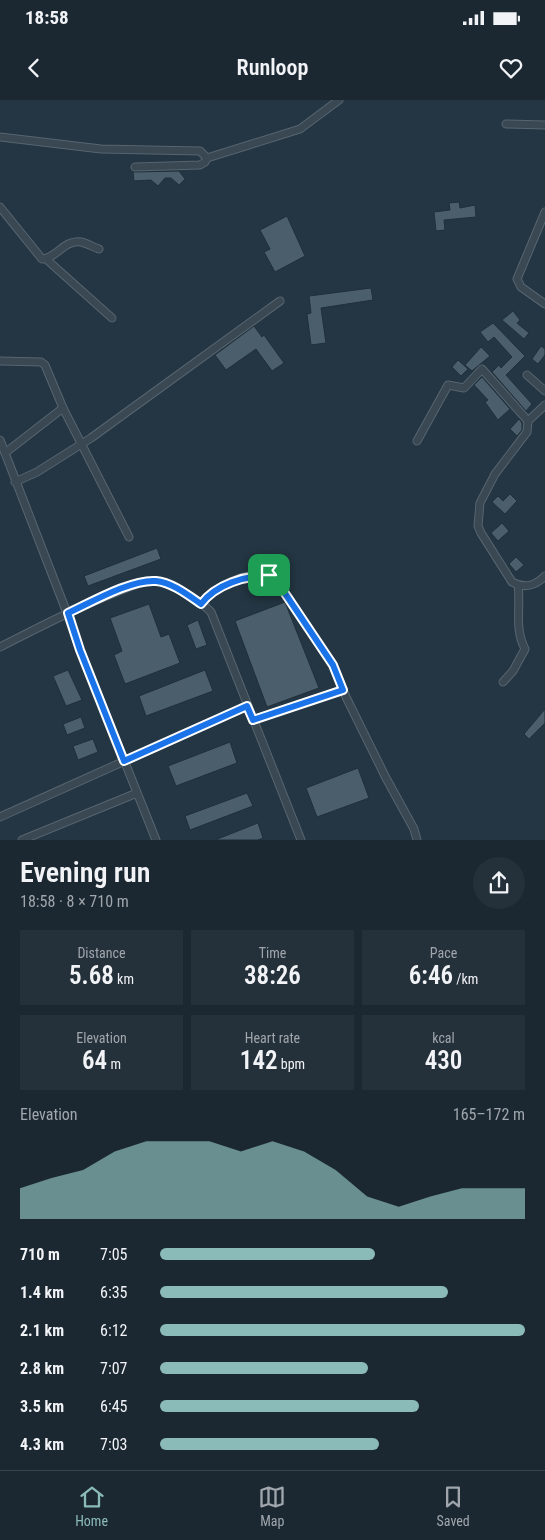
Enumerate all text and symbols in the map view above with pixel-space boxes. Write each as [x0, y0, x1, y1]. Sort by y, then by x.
text: 18:58 [25, 6, 69, 29]
icon: back [20, 54, 48, 82]
icon: heart [497, 54, 525, 82]
text: Runloop [237, 55, 308, 80]
pin [248, 554, 290, 596]
icon: arrive [255, 561, 283, 589]
text: Evening run [20, 856, 150, 889]
button: share [473, 857, 525, 909]
text: 18:58 · 8 × 710 m [20, 892, 129, 911]
text: Distance [77, 945, 126, 961]
text: Time [259, 945, 286, 961]
text: Pace [430, 945, 457, 961]
text: 5.68 [69, 961, 114, 990]
text: 38:26 [244, 961, 301, 990]
text: 6:46 [409, 961, 453, 990]
text: km [114, 971, 134, 987]
text: /km [453, 971, 478, 987]
text: Elevation [76, 1030, 127, 1046]
text: Heart rate [245, 1030, 300, 1046]
text: kcal [432, 1030, 455, 1046]
text: 64 [82, 1046, 107, 1075]
text: 142 [240, 1046, 278, 1075]
text: 430 [425, 1046, 462, 1075]
text: m [107, 1056, 121, 1072]
text: bpm [278, 1056, 305, 1072]
text: Elevation [20, 1105, 78, 1124]
text: 165–172 m [453, 1105, 525, 1124]
text: 710 m [20, 1245, 60, 1264]
text: 7:05 [100, 1245, 127, 1264]
text: 1.4 km [20, 1283, 64, 1302]
text: 6:35 [100, 1283, 127, 1302]
text: 2.1 km [20, 1321, 64, 1340]
text: 6:12 [100, 1321, 127, 1340]
text: 2.8 km [20, 1359, 64, 1378]
text: 7:07 [100, 1359, 127, 1378]
text: 3.5 km [20, 1397, 64, 1416]
text: 6:45 [100, 1397, 127, 1416]
text: 4.3 km [20, 1435, 64, 1454]
text: 7:03 [100, 1435, 127, 1454]
tab: Home [75, 1483, 108, 1529]
tab: Map [258, 1483, 286, 1529]
tab: Saved [437, 1483, 470, 1529]

